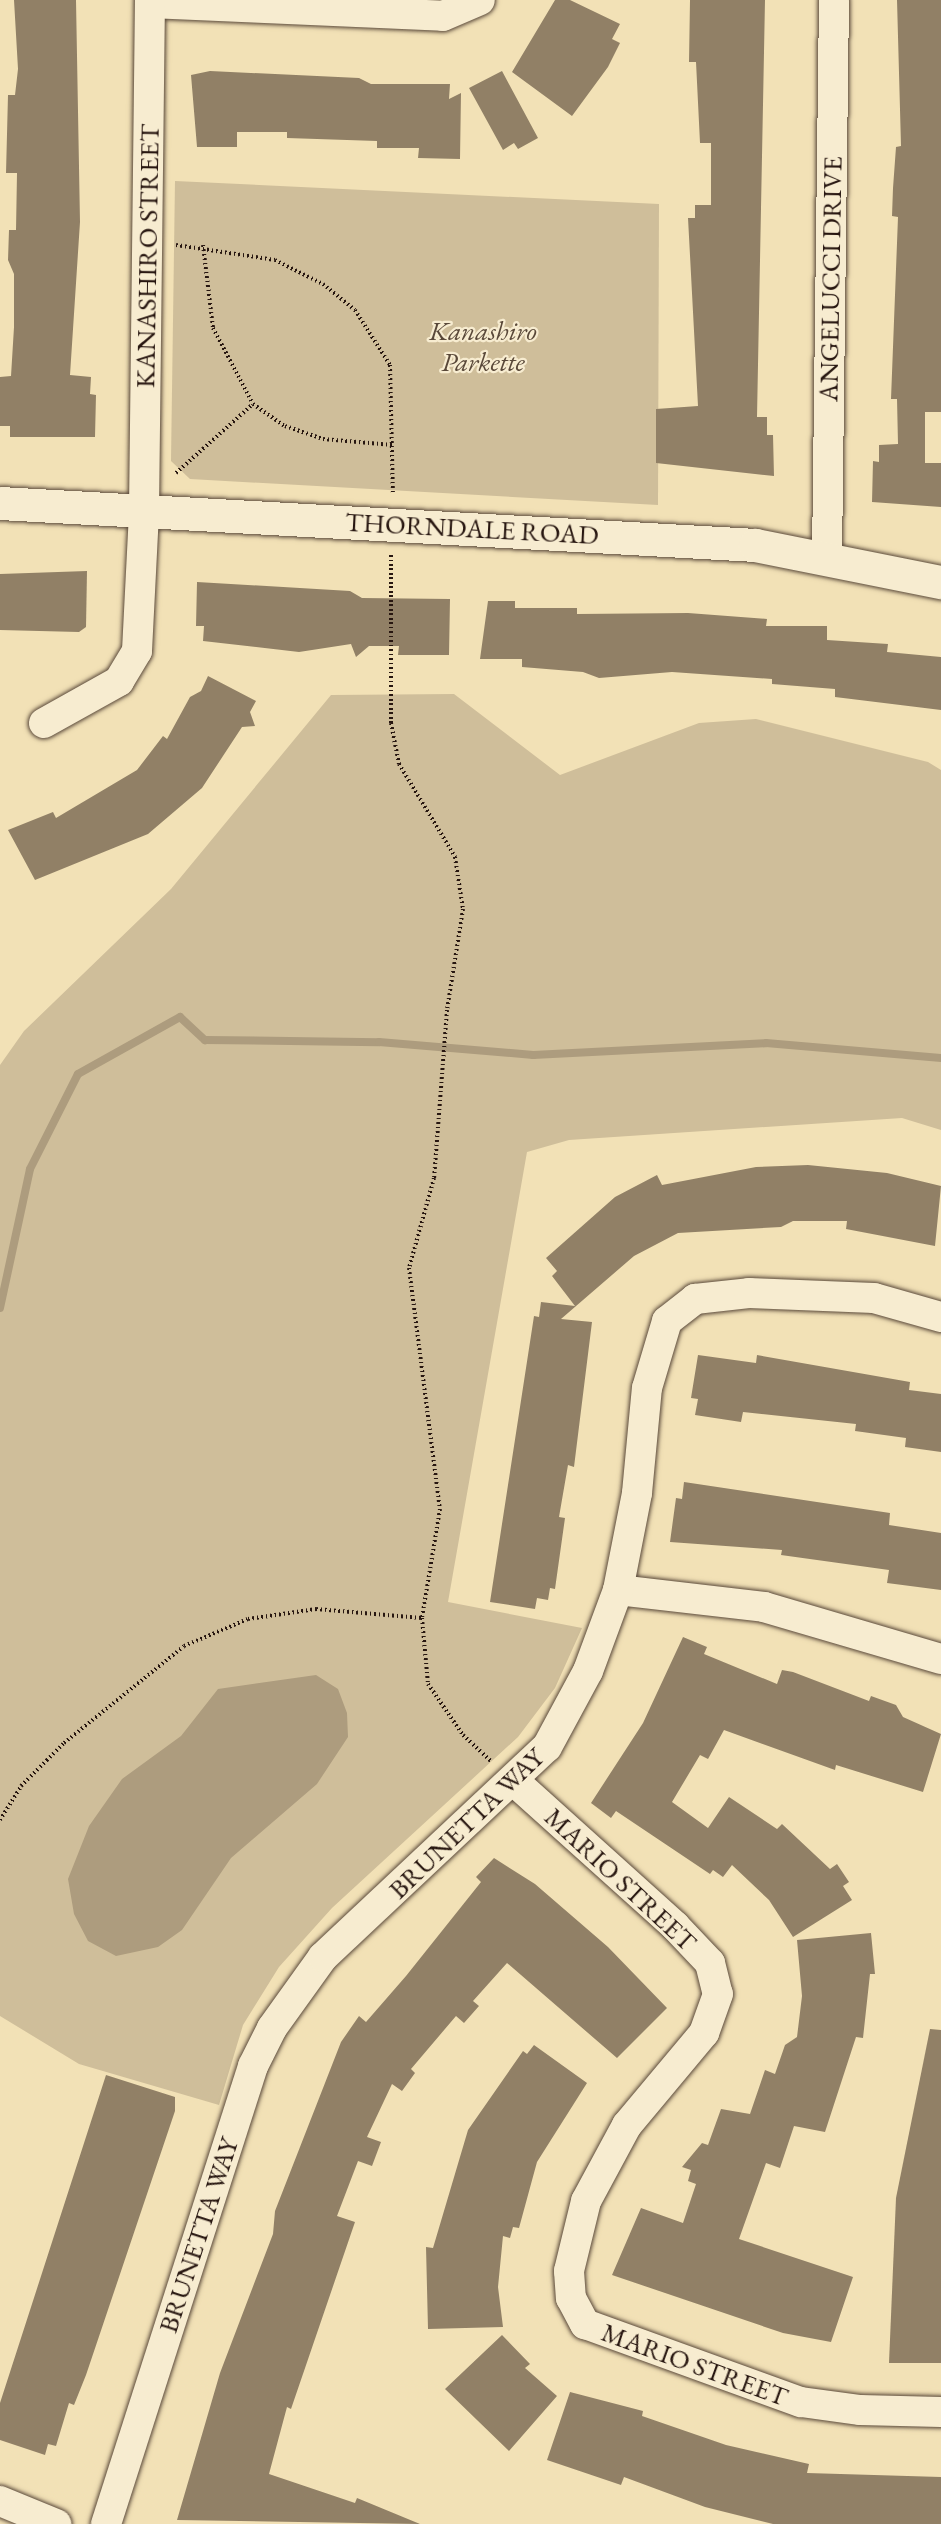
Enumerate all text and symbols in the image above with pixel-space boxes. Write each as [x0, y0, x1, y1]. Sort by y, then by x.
street label: KANASHIRO STREET [128, 124, 166, 388]
street label: ANGELUCCI DRIVE [812, 156, 848, 402]
park label: Kanashiro Parkette [429, 314, 537, 377]
street label: THORNDALE ROAD [344, 505, 600, 551]
street label: BRUNETTA WAY [382, 1741, 550, 1905]
street label: MARIO STREET [538, 1800, 704, 1958]
street label: BRUNETTA WAY [151, 2133, 245, 2337]
street label: MARIO STREET [597, 2315, 793, 2413]

